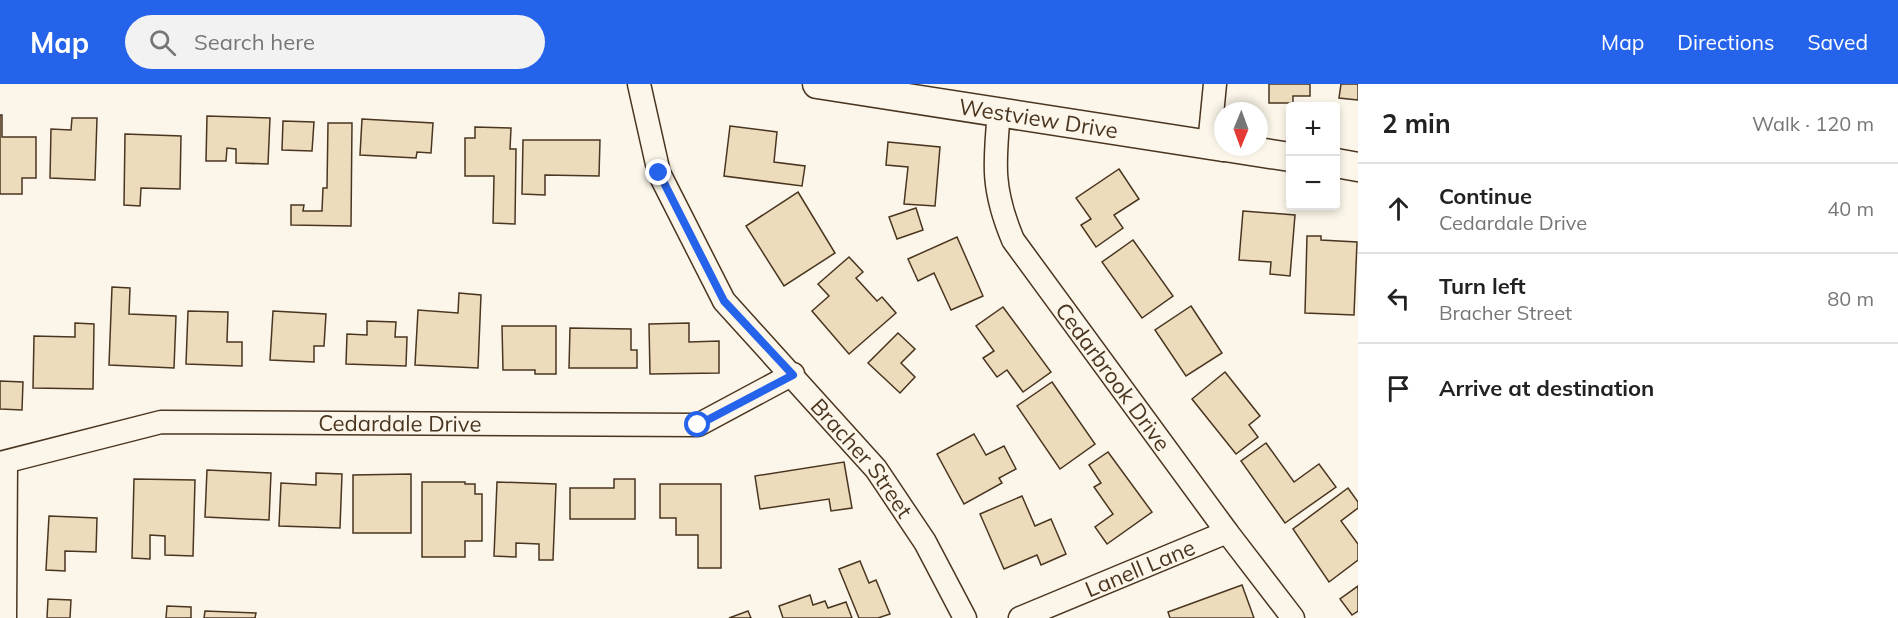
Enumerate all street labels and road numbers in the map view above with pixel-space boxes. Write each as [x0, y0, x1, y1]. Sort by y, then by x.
street label: Westview Drive [957, 92, 1120, 144]
street label: Cedarbrook Drive [1049, 297, 1177, 456]
street label: Bracher Street [805, 392, 919, 523]
street label: Cedardale Drive [318, 409, 481, 438]
street label: Lanell Lane [1081, 533, 1199, 603]

